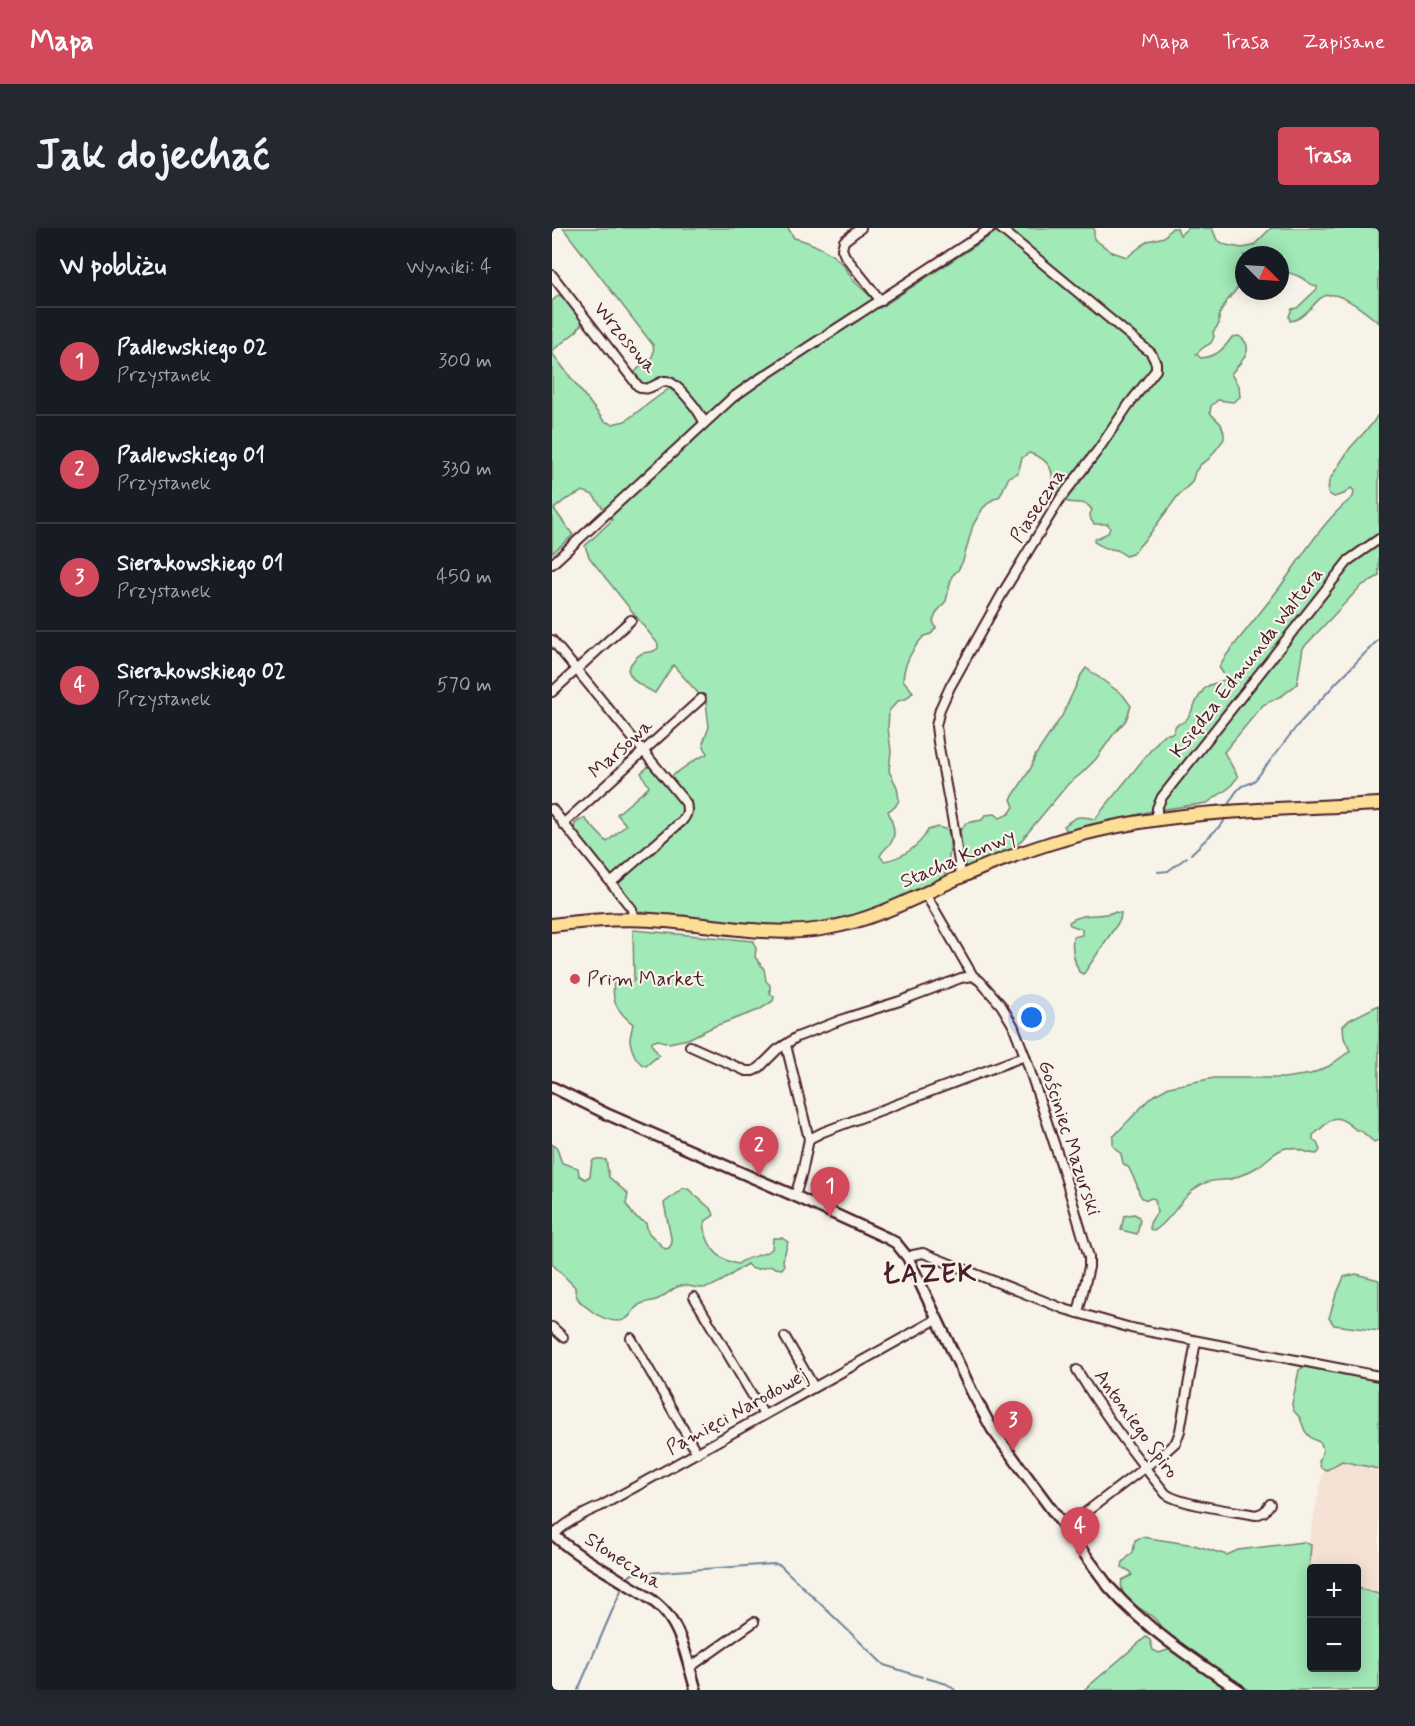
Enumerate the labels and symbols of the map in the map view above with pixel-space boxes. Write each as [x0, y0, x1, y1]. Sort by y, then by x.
north arrow [1235, 246, 1289, 300]
street label: Wrzosowa [587, 296, 664, 380]
street label: Piaseczna [1004, 464, 1072, 548]
street label: Księdza Edmunda Waltera [1164, 562, 1330, 764]
street label: Marsowa [583, 712, 660, 785]
street label: Stacha Konwy [896, 823, 1020, 895]
place label: Prim Market [587, 966, 705, 993]
marker: Prim Market [568, 972, 582, 986]
your location [1017, 1003, 1046, 1032]
street label: Gościniec Mazurski [1031, 1057, 1107, 1219]
pin: 2 [740, 1126, 778, 1176]
pin: 1 [810, 1168, 850, 1217]
district label: ŁAZEK [883, 1258, 977, 1292]
street label: Pamięci Narodowej [661, 1362, 813, 1462]
street label: Antoniego Spiro [1087, 1364, 1185, 1484]
pin: 3 [994, 1402, 1032, 1451]
pin: 4 [1060, 1508, 1100, 1557]
street label: Słoneczna [579, 1526, 668, 1597]

